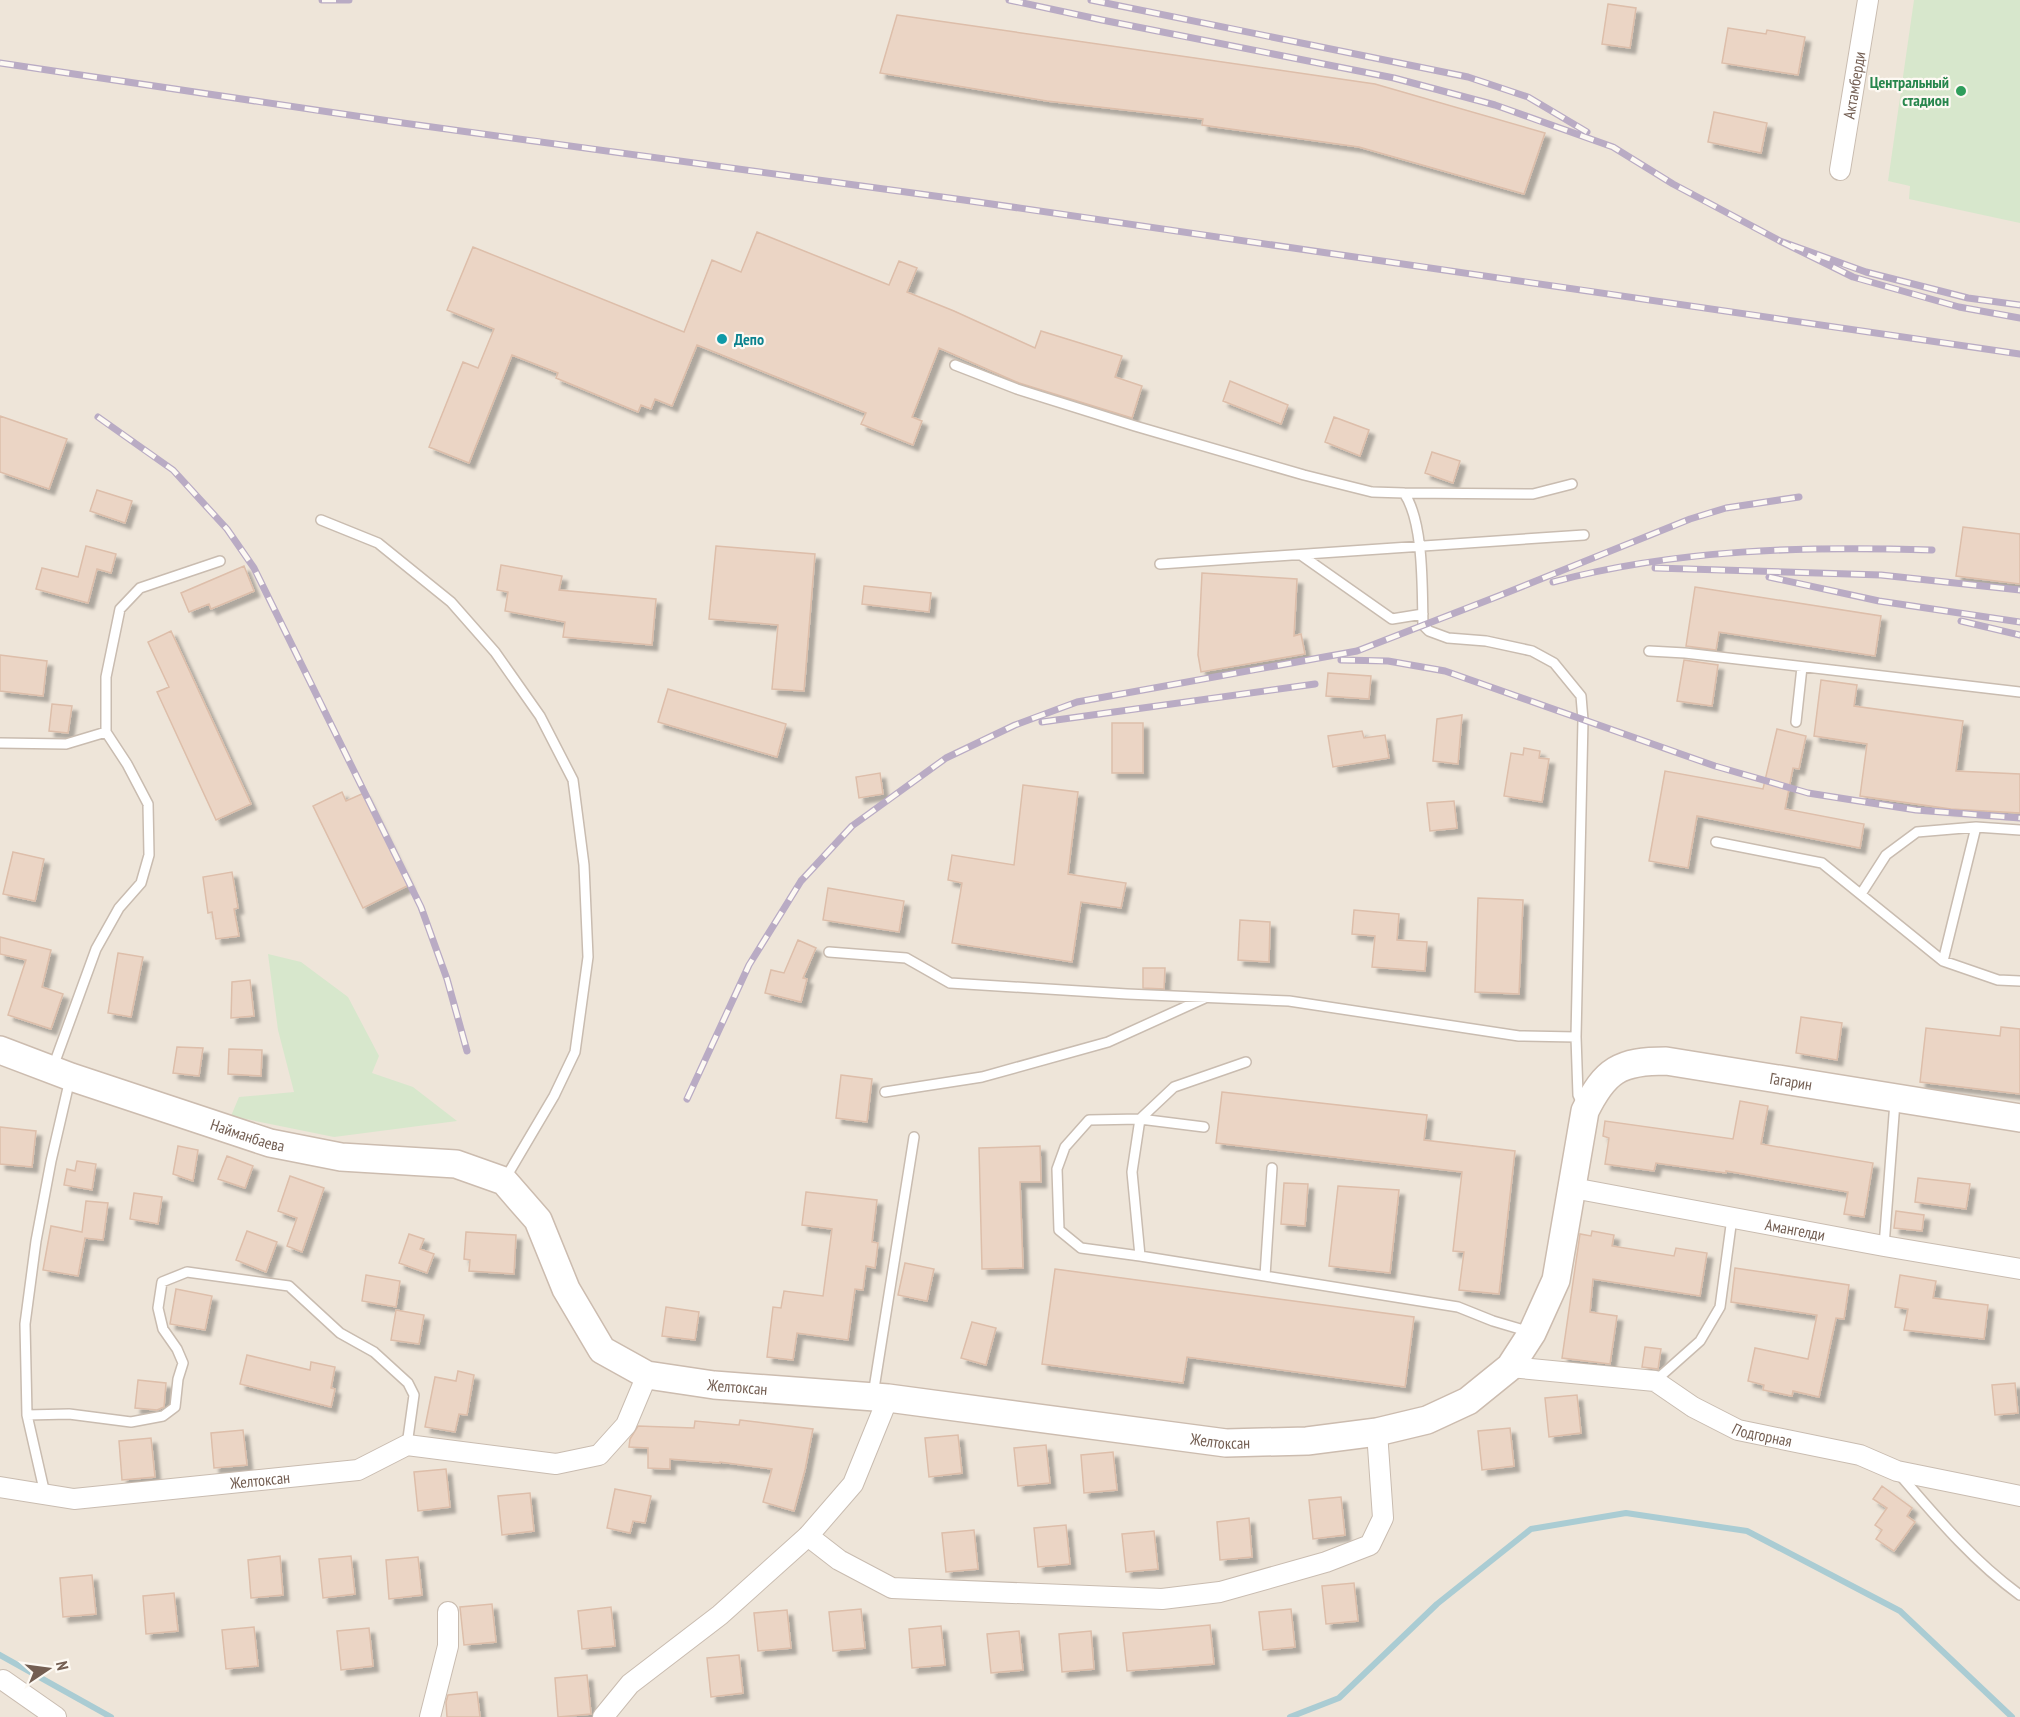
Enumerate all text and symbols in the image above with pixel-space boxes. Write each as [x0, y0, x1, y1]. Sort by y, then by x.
street label: Актамберди [1839, 50, 1869, 120]
place label: Центральный стадион [1870, 72, 1949, 110]
marker: Центральный стадион [1954, 84, 1968, 98]
place label: Депо [734, 329, 764, 349]
marker: Депо [715, 332, 729, 346]
street label: Гагарин [1768, 1068, 1814, 1094]
street label: Найманбаева [208, 1114, 286, 1156]
street label: Амангелди [1763, 1214, 1827, 1245]
street label: Желтоксан [705, 1374, 768, 1399]
street label: Подгорная [1729, 1419, 1794, 1451]
street label: Желтоксан [1188, 1428, 1250, 1453]
street label: Желтоксан [228, 1467, 291, 1493]
north arrow [18, 1639, 78, 1699]
text: N [52, 1659, 73, 1672]

